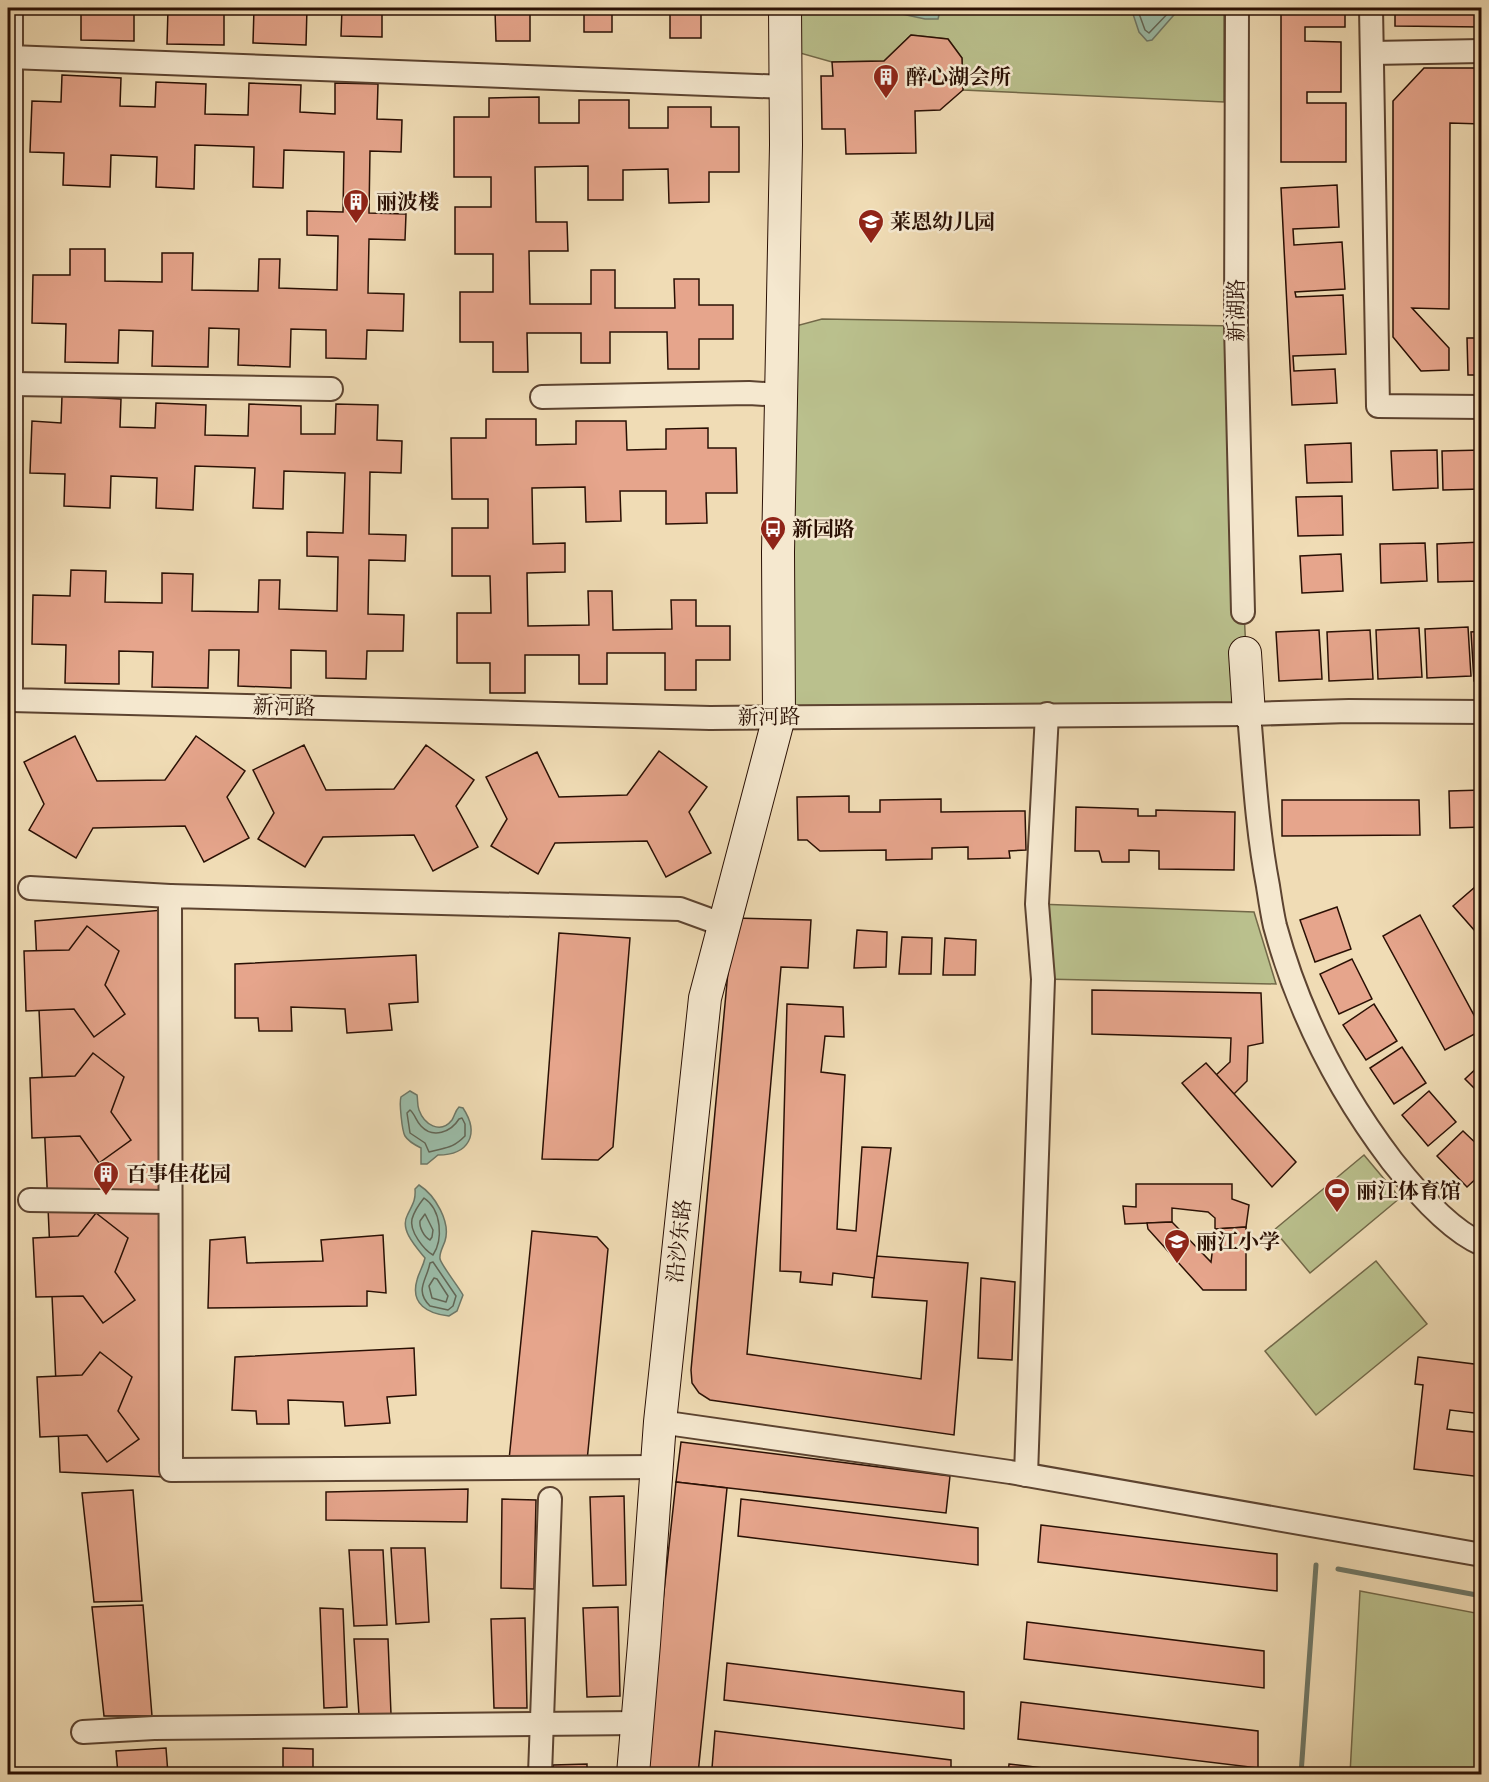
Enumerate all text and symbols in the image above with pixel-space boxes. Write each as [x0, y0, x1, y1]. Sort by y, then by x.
building icon: 醉心湖会所 [871, 62, 901, 100]
place label: 醉心湖会所 [906, 64, 1011, 91]
building icon: 丽波楼 [341, 187, 371, 225]
place label: 丽波楼 [376, 189, 439, 216]
school or university icon: 莱恩幼儿园 [856, 207, 886, 245]
place label: 莱恩幼儿园 [890, 209, 995, 236]
street label: 新湖路 [1223, 279, 1250, 342]
bus stop icon: 新园路 [758, 514, 788, 552]
place label: 新园路 [792, 516, 855, 543]
street label: 新河路 [252, 693, 316, 722]
street label: 新河路 [737, 703, 801, 732]
building icon: 百事佳花园 [91, 1159, 121, 1197]
place label: 百事佳花园 [126, 1161, 231, 1188]
sports icon: 丽江体育馆 [1322, 1176, 1352, 1214]
place label: 丽江体育馆 [1356, 1178, 1461, 1205]
street label: 沿沙东路 [662, 1198, 697, 1284]
school or university icon: 丽江小学 [1162, 1227, 1192, 1265]
place label: 丽江小学 [1196, 1229, 1280, 1256]

